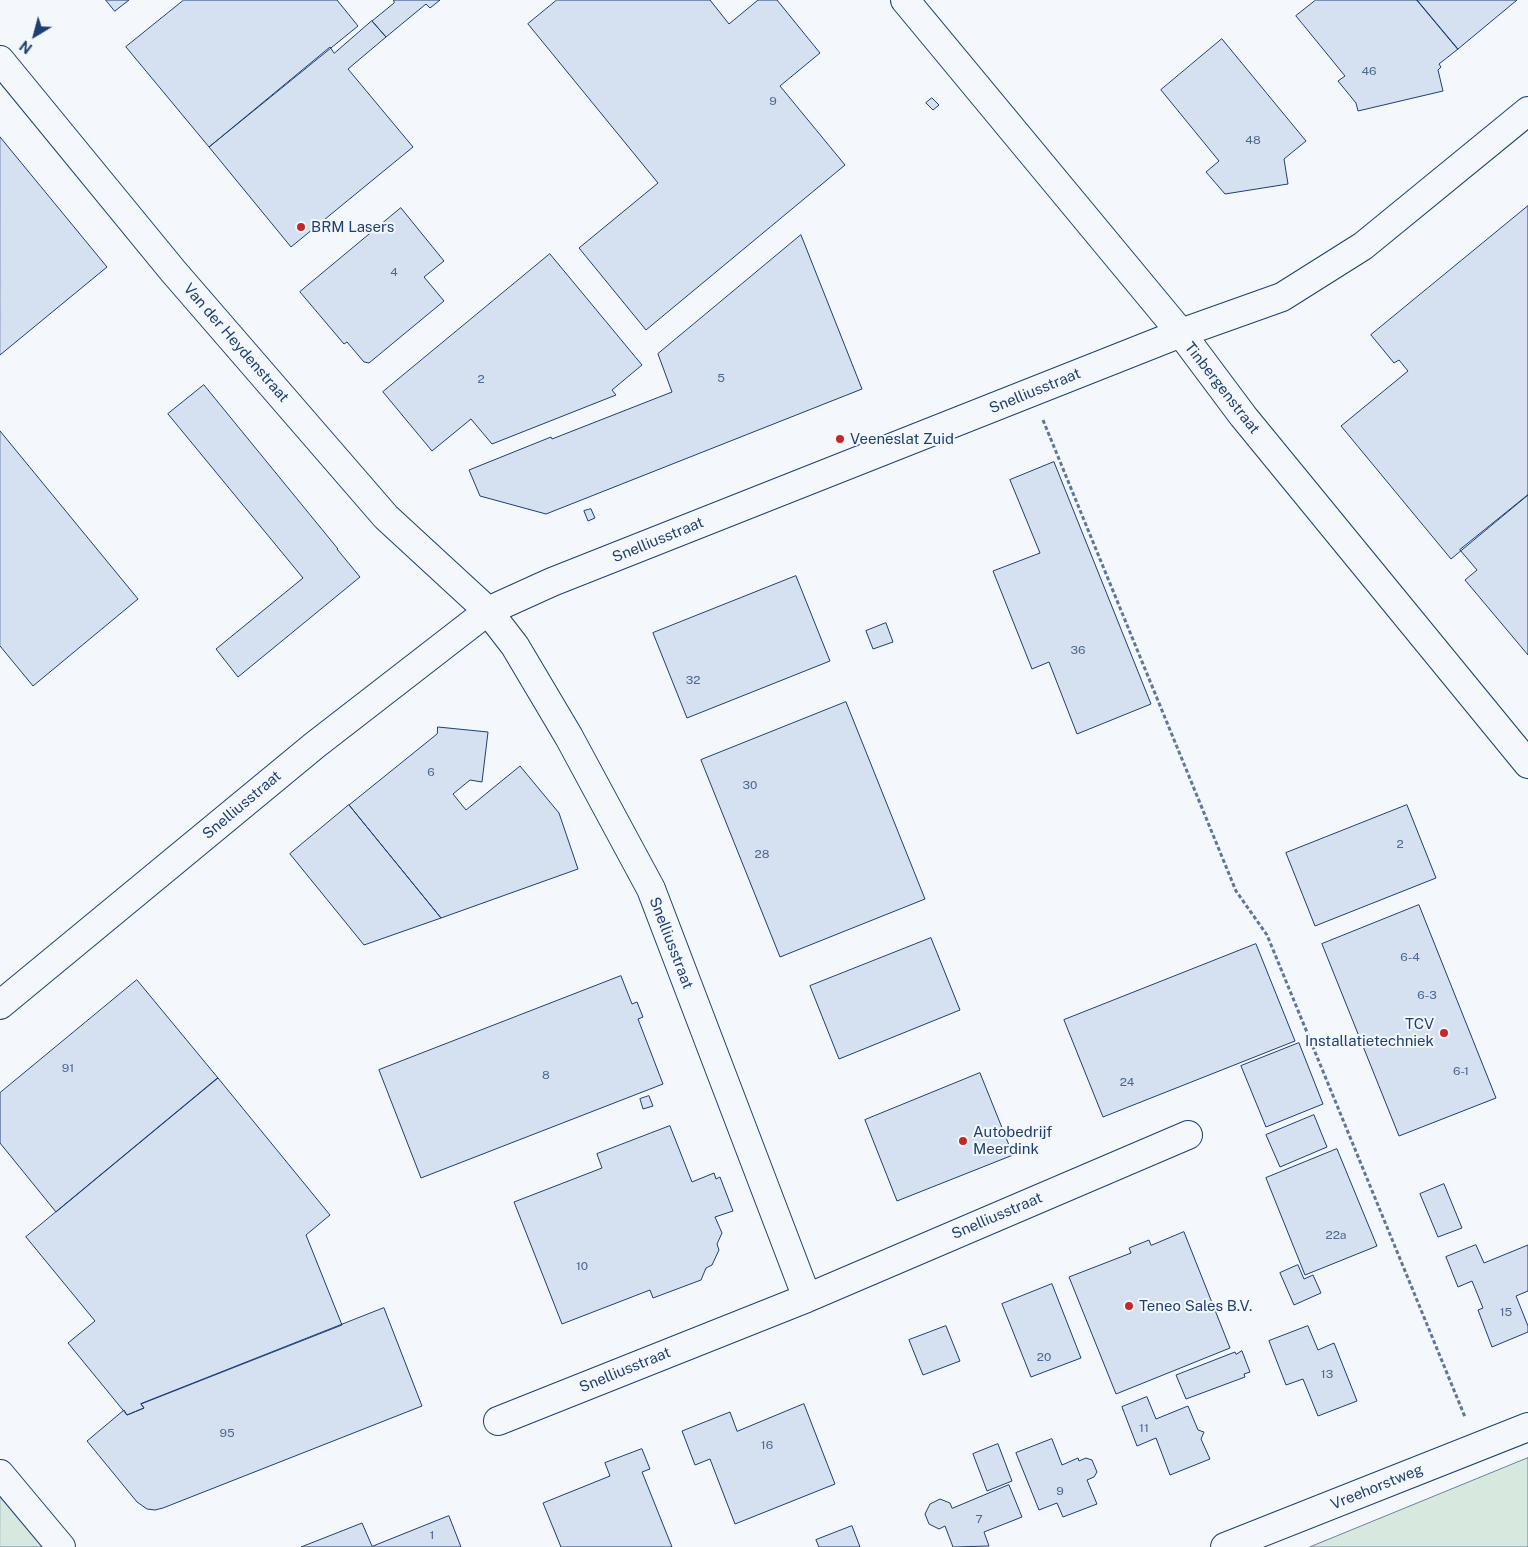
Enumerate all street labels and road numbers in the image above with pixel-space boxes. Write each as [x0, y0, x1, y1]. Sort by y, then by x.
street label: Van der Heydenstraat [179, 280, 293, 406]
street label: Tinbergenstraat [1181, 339, 1263, 437]
street label: Snelliusstraat [987, 365, 1083, 417]
street label: Snelliusstraat [610, 514, 706, 566]
street label: Snelliusstraat [199, 767, 285, 843]
street label: Snelliusstraat [645, 895, 697, 991]
street label: Snelliusstraat [949, 1189, 1045, 1243]
street label: Snelliusstraat [577, 1344, 673, 1396]
street label: Vreehorstweg [1328, 1460, 1426, 1514]

